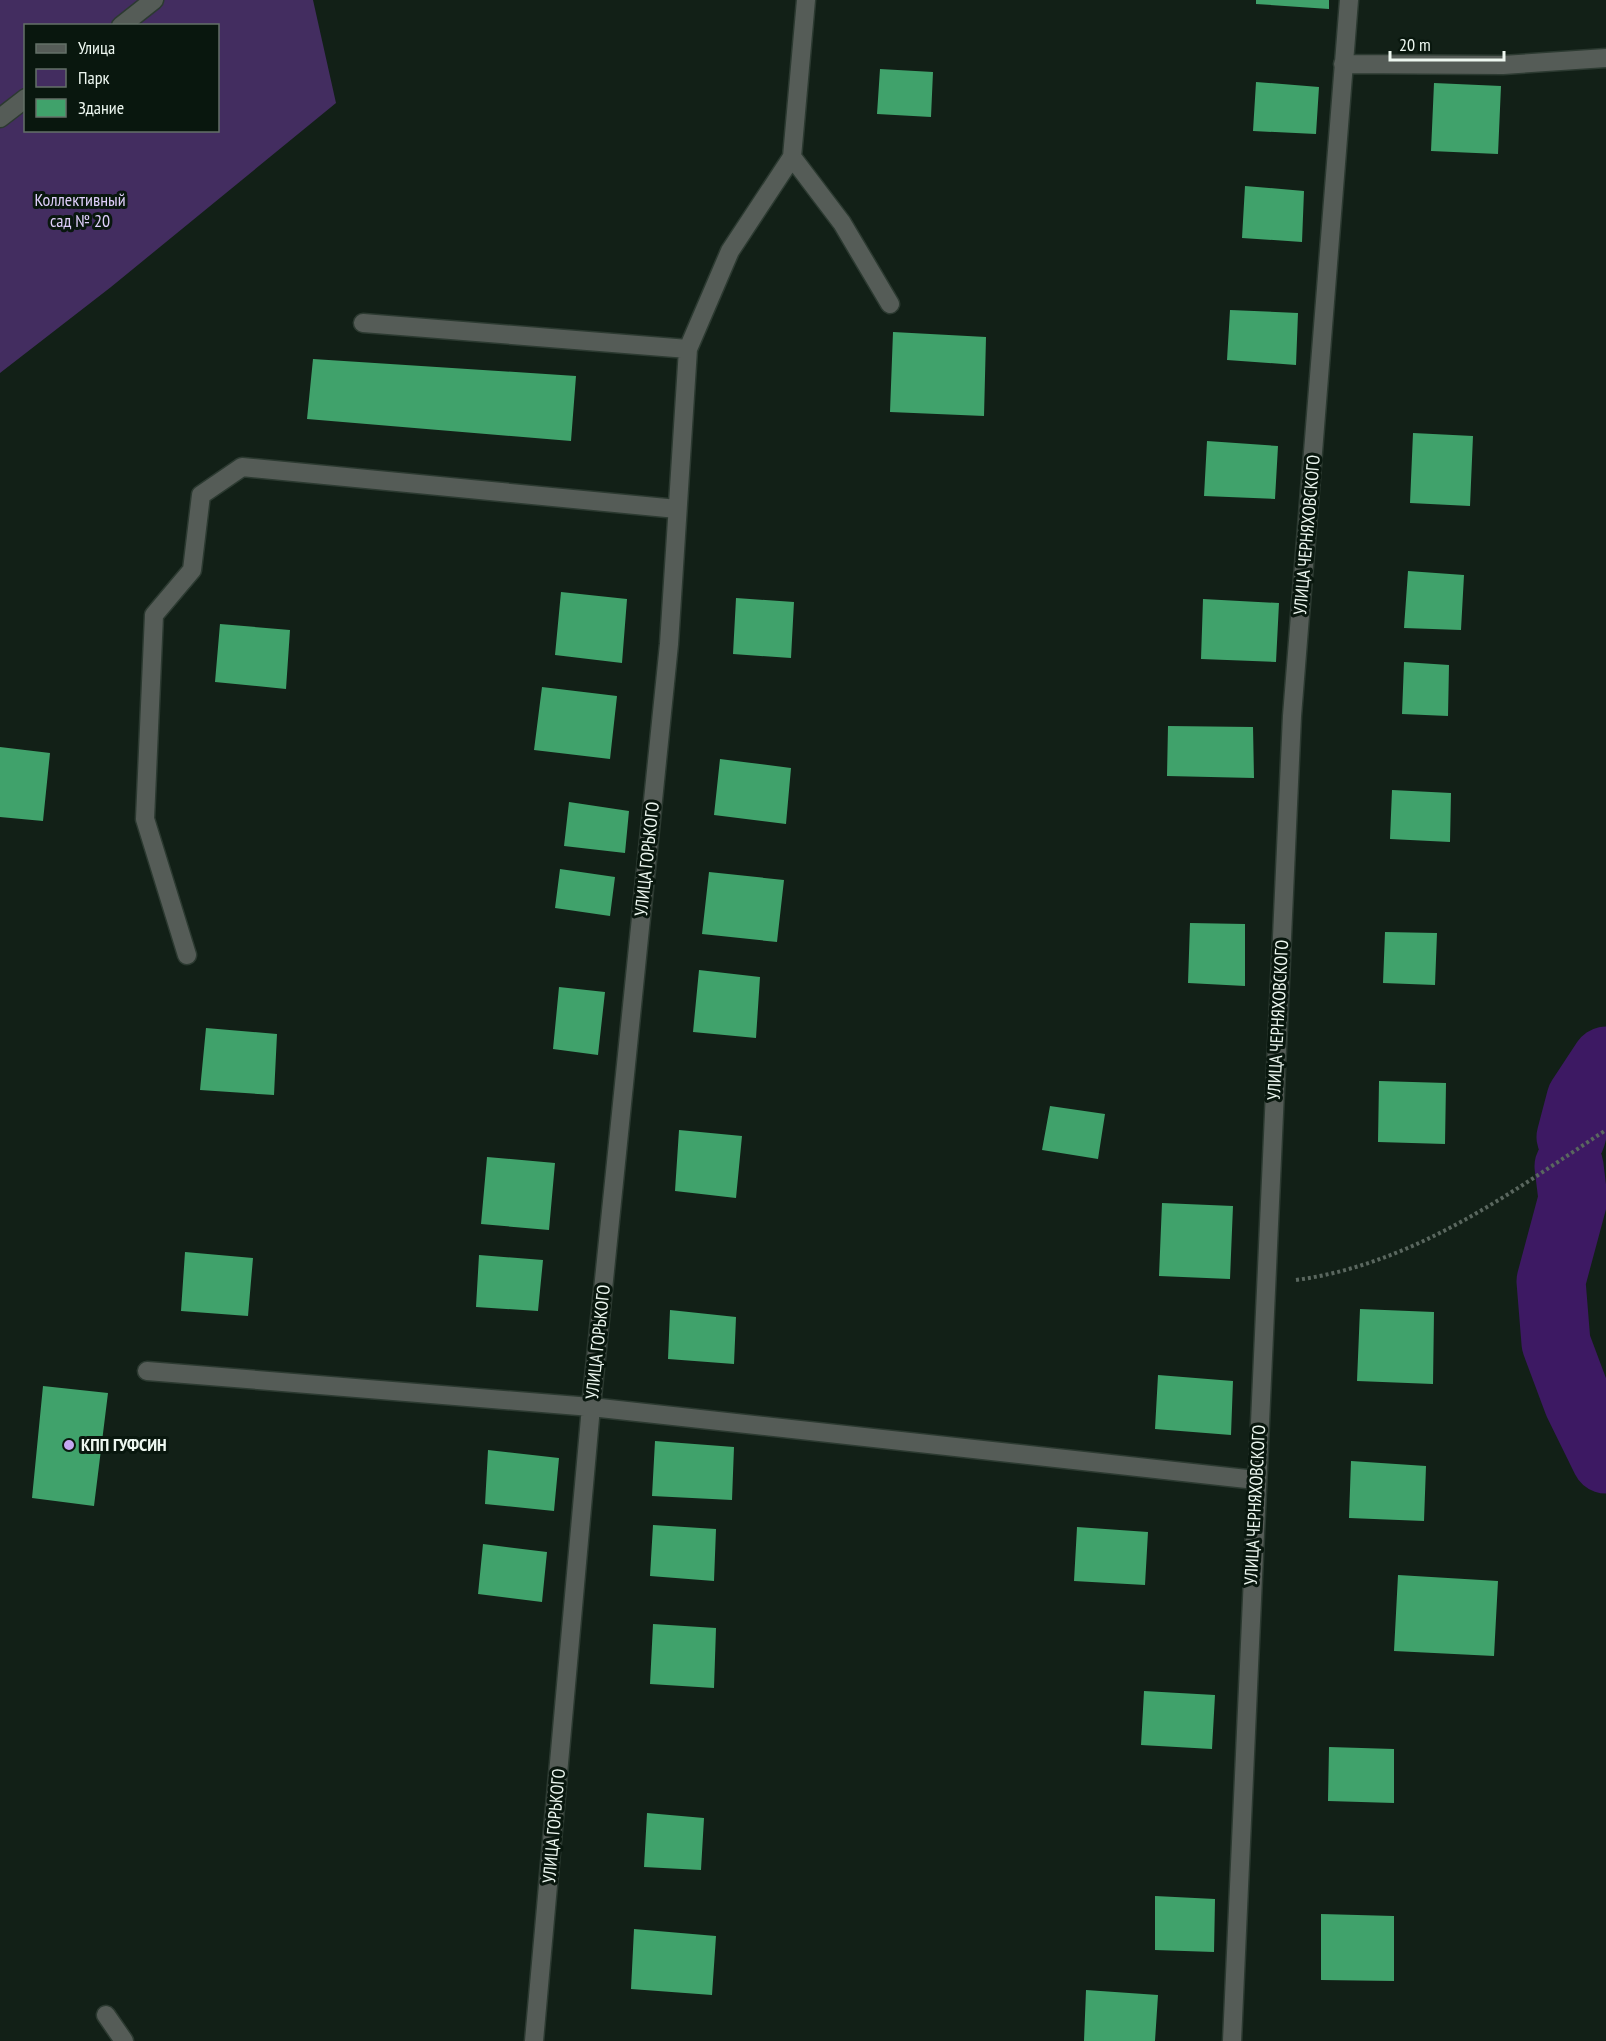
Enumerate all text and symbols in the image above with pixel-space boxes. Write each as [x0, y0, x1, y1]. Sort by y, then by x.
legend [24, 24, 219, 132]
scale bar [1390, 24, 1504, 62]
text: 20 m [1399, 33, 1431, 56]
text: Улица [78, 36, 115, 59]
text: Парк [78, 66, 109, 89]
text: Здание [78, 96, 124, 119]
park label: Коллективный сад № 20 [34, 188, 126, 232]
street label: УЛИЦА ЧЕРНЯХОВСКОГО [1288, 454, 1325, 616]
street label: УЛИЦА ГОРЬКОГО [629, 800, 664, 917]
street label: УЛИЦА ЧЕРНЯХОВСКОГО [1262, 939, 1293, 1101]
street label: УЛИЦА ГОРЬКОГО [580, 1283, 615, 1400]
street label: УЛИЦА ЧЕРНЯХОВСКОГО [1239, 1424, 1270, 1586]
place label: КПП ГУФСИН [81, 1433, 167, 1456]
marker: КПП ГУФСИН [62, 1438, 76, 1452]
street label: УЛИЦА ГОРЬКОГО [537, 1768, 570, 1884]

